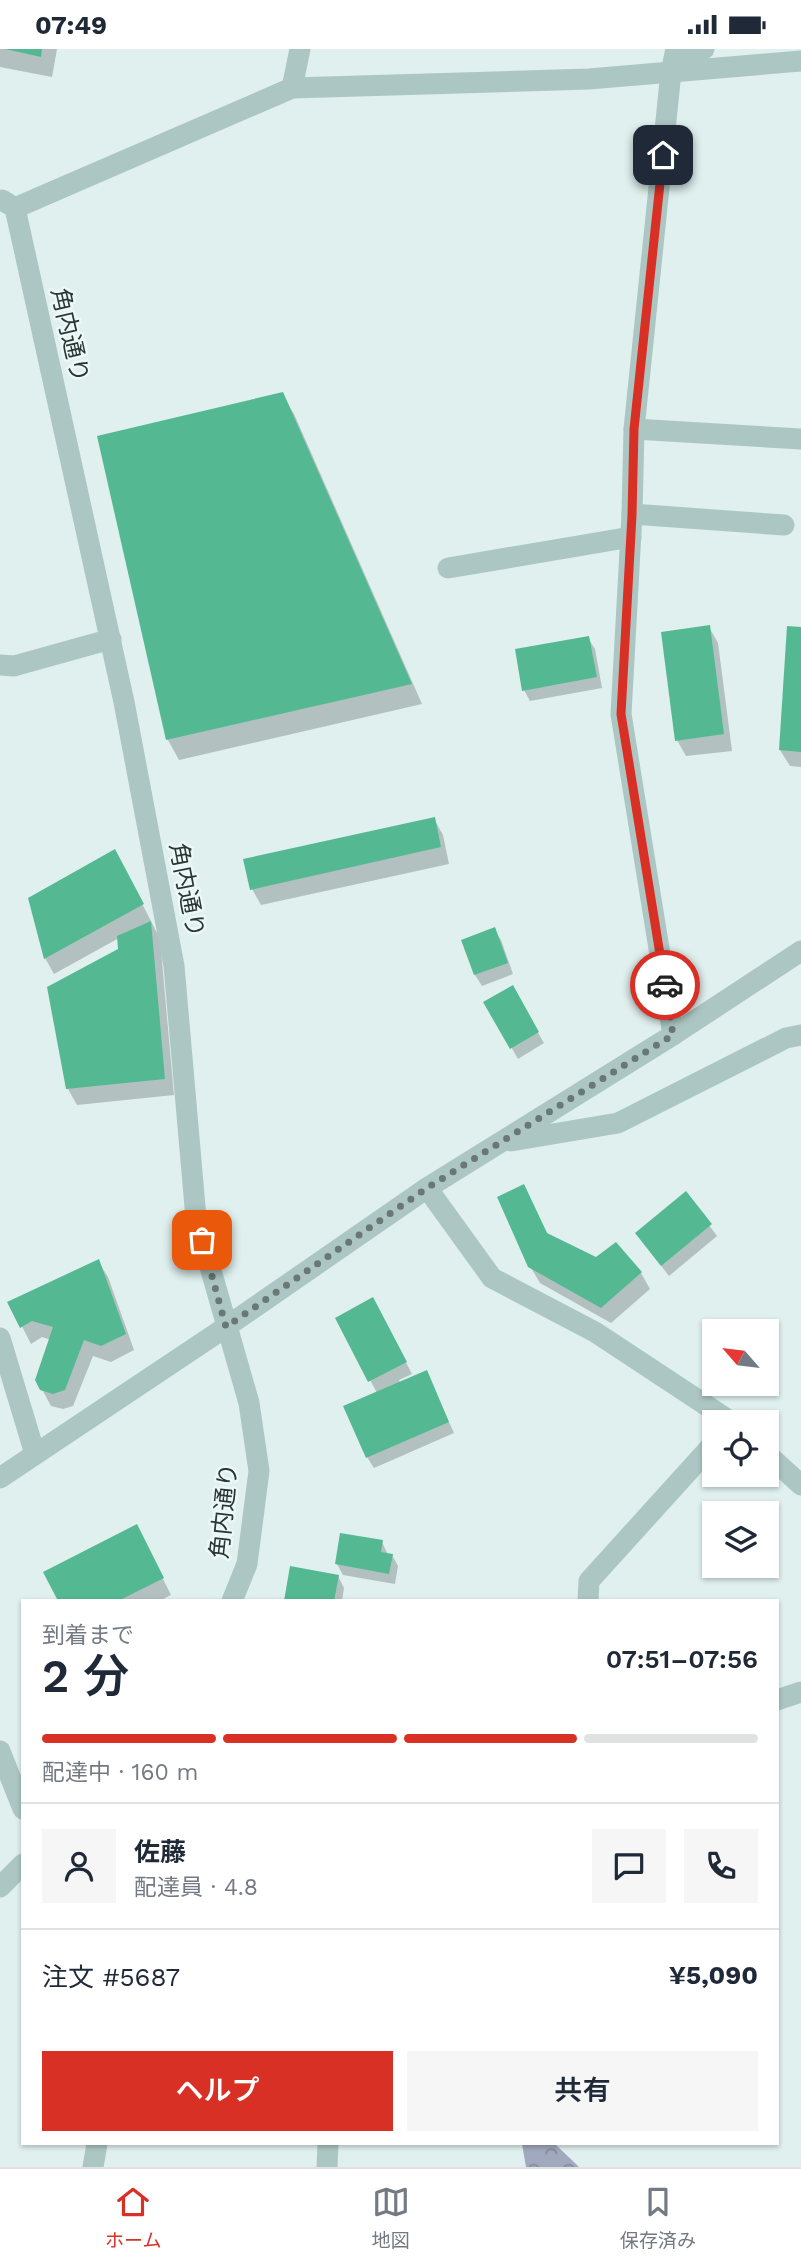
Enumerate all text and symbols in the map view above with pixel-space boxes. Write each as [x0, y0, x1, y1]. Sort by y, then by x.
text: 07:49 [35, 10, 107, 40]
pin [633, 125, 693, 185]
icon: home [644, 136, 682, 174]
street label: 角内通り [46, 285, 94, 385]
street label: 角内通り [164, 840, 210, 940]
courier [630, 950, 700, 1020]
icon: car [646, 966, 684, 1004]
pin [172, 1210, 232, 1270]
icon: bag [183, 1221, 221, 1259]
north arrow [702, 1319, 779, 1397]
map controls [702, 1319, 779, 1578]
button: locate [702, 1410, 779, 1487]
street label: 角内通り [205, 1462, 243, 1560]
button: layers [702, 1501, 779, 1578]
text: 到着まで [42, 1622, 134, 1649]
text: 07:51–07:56 [606, 1644, 758, 1674]
text: 2 分 [42, 1649, 129, 1703]
text: 配達中 · 160 m [42, 1759, 198, 1786]
button: person [42, 1829, 116, 1903]
button: chat [592, 1829, 666, 1903]
button: phone [684, 1829, 758, 1903]
text: 佐藤 [134, 1837, 186, 1867]
text: 配達員 · 4.8 [134, 1874, 258, 1901]
text: ¥5,090 [669, 1960, 758, 1990]
text: 注文 #5687 [42, 1962, 180, 1992]
button: ヘルプ [42, 2051, 393, 2131]
button: 共有 [407, 2051, 758, 2131]
tab: ホーム [105, 2183, 162, 2252]
tab: 地図 [372, 2183, 410, 2252]
tab: 保存済み [620, 2183, 696, 2252]

